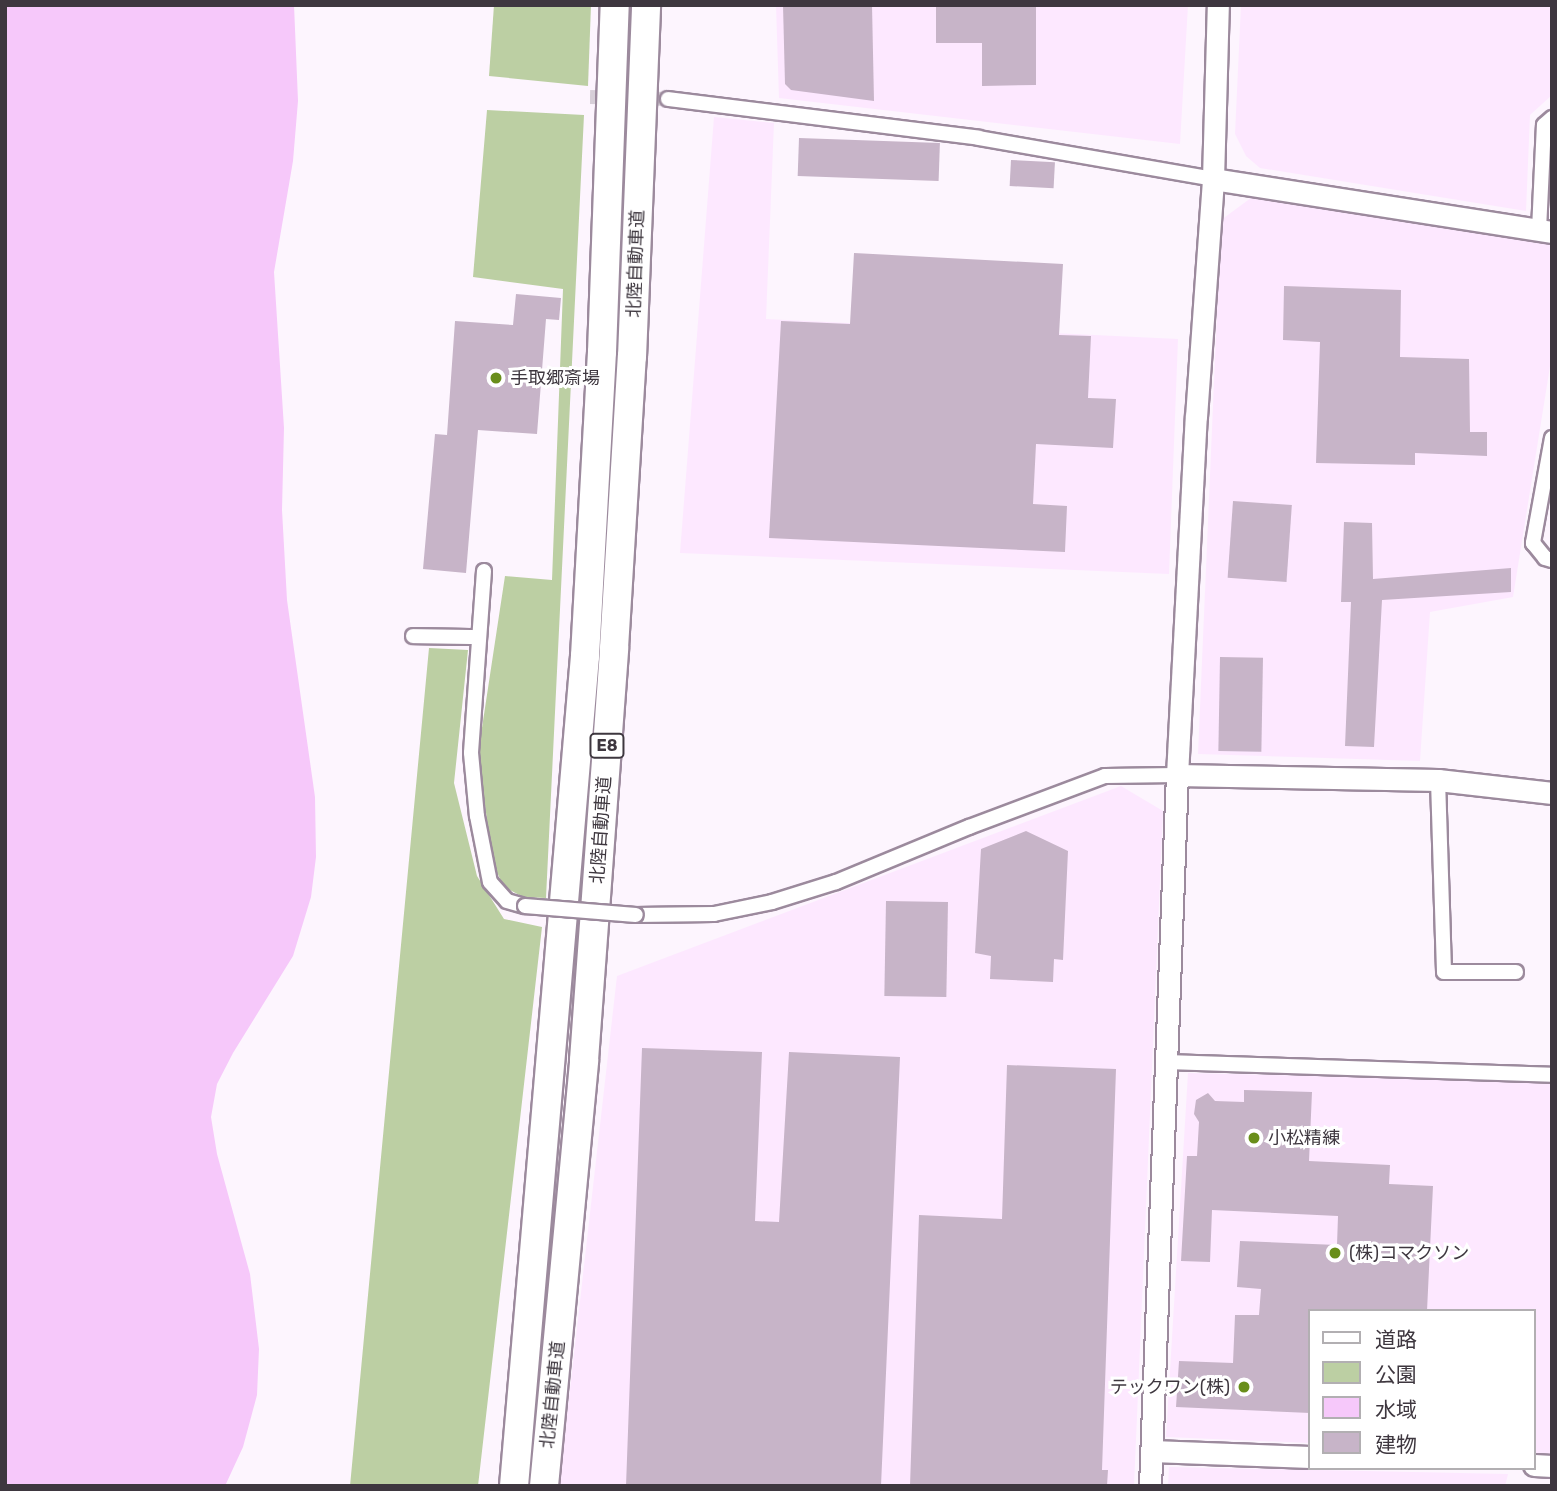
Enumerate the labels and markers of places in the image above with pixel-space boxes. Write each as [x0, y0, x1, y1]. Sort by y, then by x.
place label: 手取郷斎場 [510, 367, 600, 389]
marker: 手取郷斎場 [488, 370, 504, 386]
place label: 小松精練 [1268, 1127, 1340, 1149]
marker: 小松精練 [1246, 1130, 1262, 1146]
place label: (株)コマクソン [1349, 1242, 1469, 1264]
marker: (株)コマクソン [1327, 1245, 1343, 1261]
place label: テックワン(株) [1110, 1376, 1230, 1398]
marker: テックワン(株) [1236, 1379, 1252, 1395]

